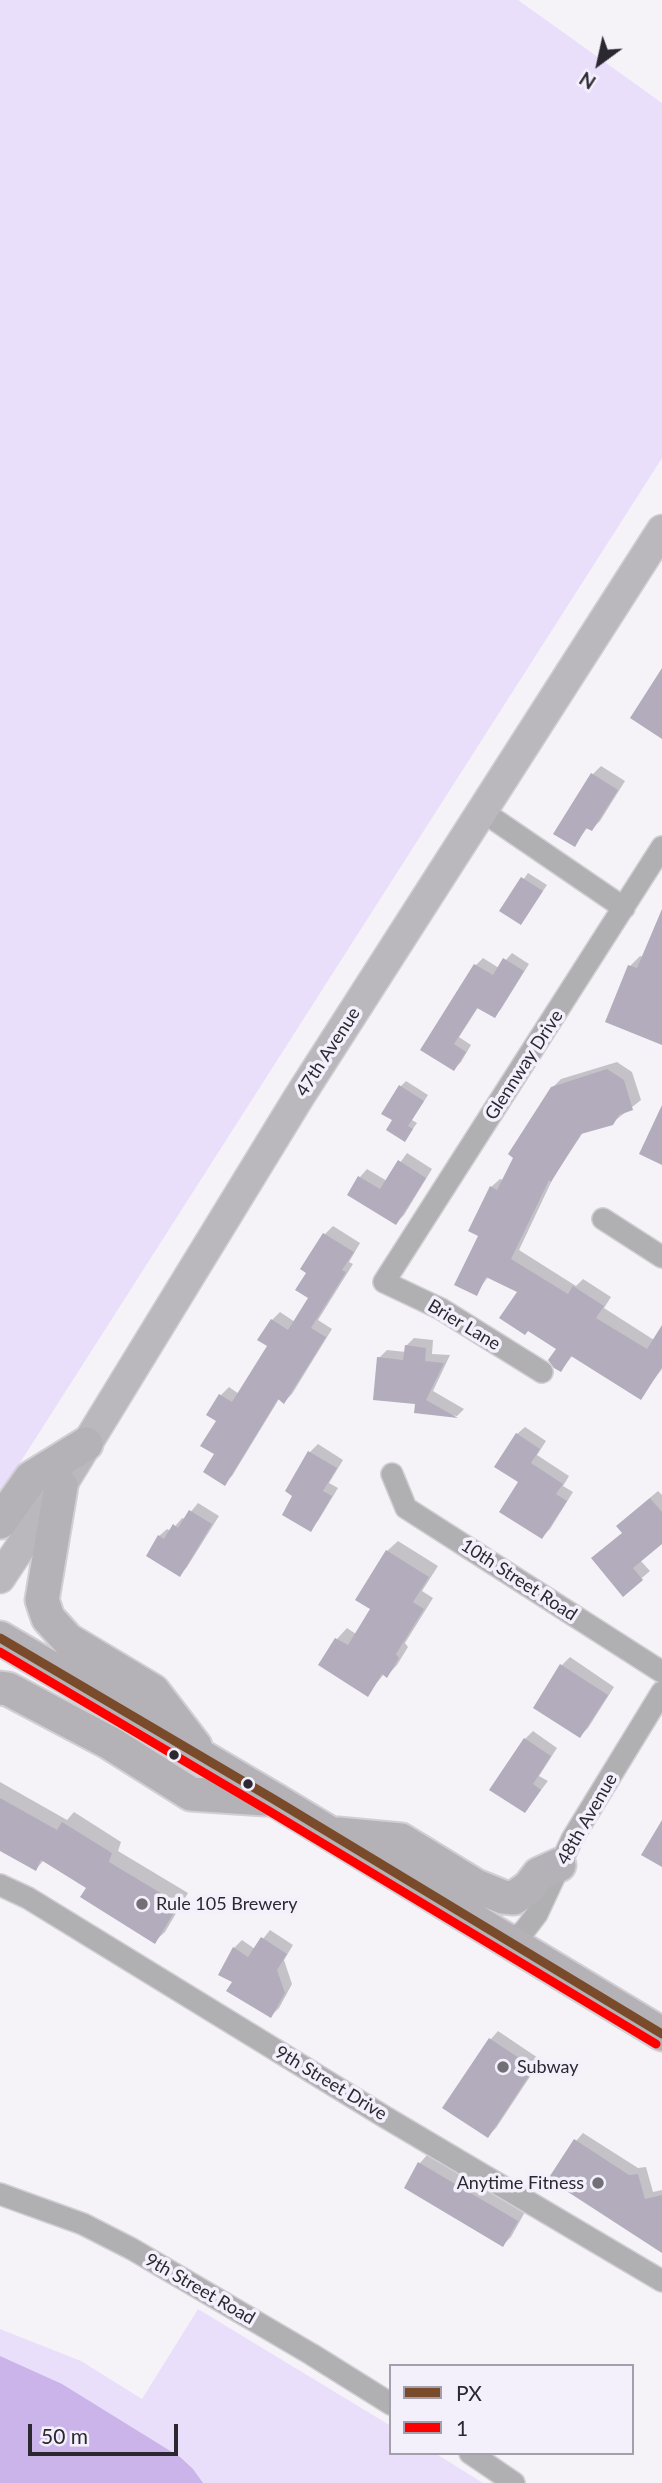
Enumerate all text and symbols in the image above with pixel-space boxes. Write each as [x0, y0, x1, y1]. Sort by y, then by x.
north arrow [564, 28, 634, 98]
text: N [575, 67, 600, 95]
street label: 47th Avenue [291, 1004, 365, 1100]
street label: Glennway Drive [481, 1006, 567, 1124]
street label: Brier Lane [424, 1295, 504, 1355]
street label: 10th Street Road [457, 1534, 581, 1626]
unlabelled marker [167, 1748, 181, 1762]
street label: 48th Avenue [552, 1770, 622, 1868]
unlabelled marker [241, 1777, 255, 1791]
place label: Rule 105 Brewery [156, 1893, 298, 1915]
marker: Rule 105 Brewery [134, 1896, 150, 1912]
street label: 9th Street Drive [271, 2041, 391, 2125]
place label: Subway [517, 2056, 579, 2078]
marker: Subway [495, 2059, 511, 2075]
place label: Anytime Fitness [457, 2172, 584, 2194]
marker: Anytime Fitness [590, 2175, 606, 2191]
street label: 9th Street Road [141, 2249, 259, 2329]
legend [389, 2364, 634, 2455]
text: PX [456, 2380, 482, 2405]
scale bar [32, 2410, 182, 2454]
text: 1 [456, 2415, 468, 2440]
text: 50 m [41, 2423, 88, 2448]

